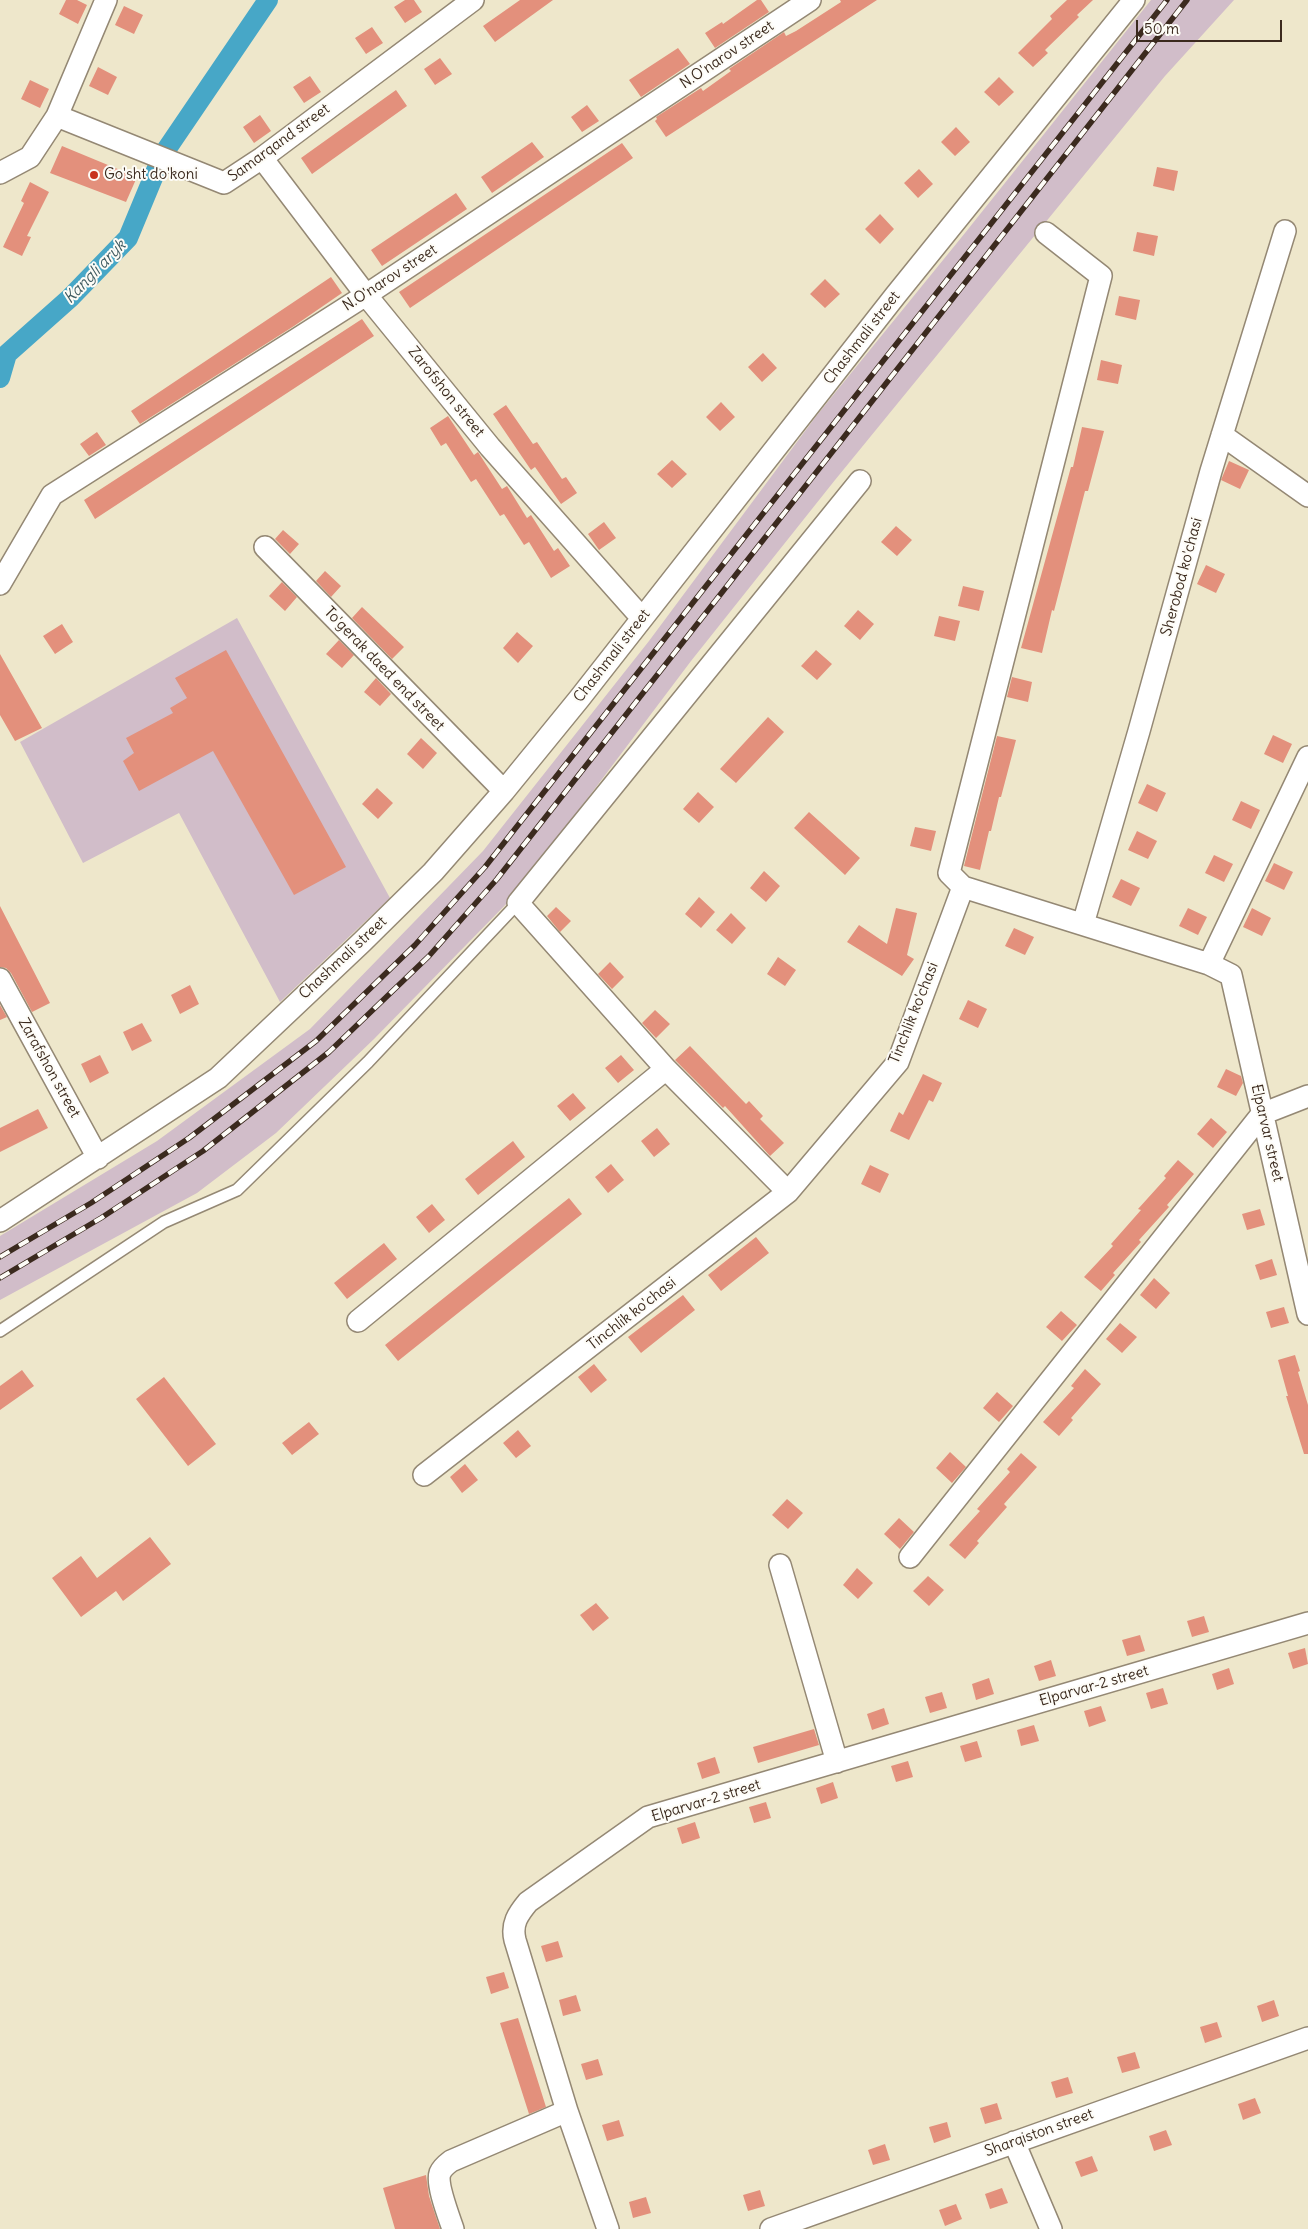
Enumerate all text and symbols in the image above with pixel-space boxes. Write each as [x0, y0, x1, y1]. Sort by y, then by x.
scale bar [1138, 10, 1284, 42]
street label: N.O'narov street [677, 17, 777, 93]
text: 50 m [1144, 19, 1179, 38]
street label: Samarqand street [225, 100, 333, 186]
place label: Go'sht do'koni [104, 166, 198, 184]
marker: Go'sht do'koni [88, 169, 100, 181]
water label: Kangli aryk [60, 236, 130, 308]
street label: N.O'narov street [339, 241, 441, 315]
street label: Chashmali street [820, 288, 904, 388]
street label: Zarofshon street [404, 343, 488, 441]
street label: Sherobod ko'chasi [1158, 516, 1206, 638]
street label: To'gerak daed end street [320, 603, 448, 735]
street label: Chashmali street [570, 606, 654, 706]
street label: Chashmali street [295, 913, 391, 1003]
street label: Tinchlik ko'chasi [886, 960, 942, 1066]
street label: Zarafshon street [14, 1015, 84, 1121]
street label: Elparvar street [1247, 1082, 1287, 1184]
street label: Tinchlik ko'chasi [584, 1274, 680, 1354]
street label: Elparvar-2 street [1037, 1662, 1151, 1710]
street label: Elparvar-2 street [649, 1776, 763, 1826]
street label: Sharqiston street [982, 2105, 1096, 2161]

